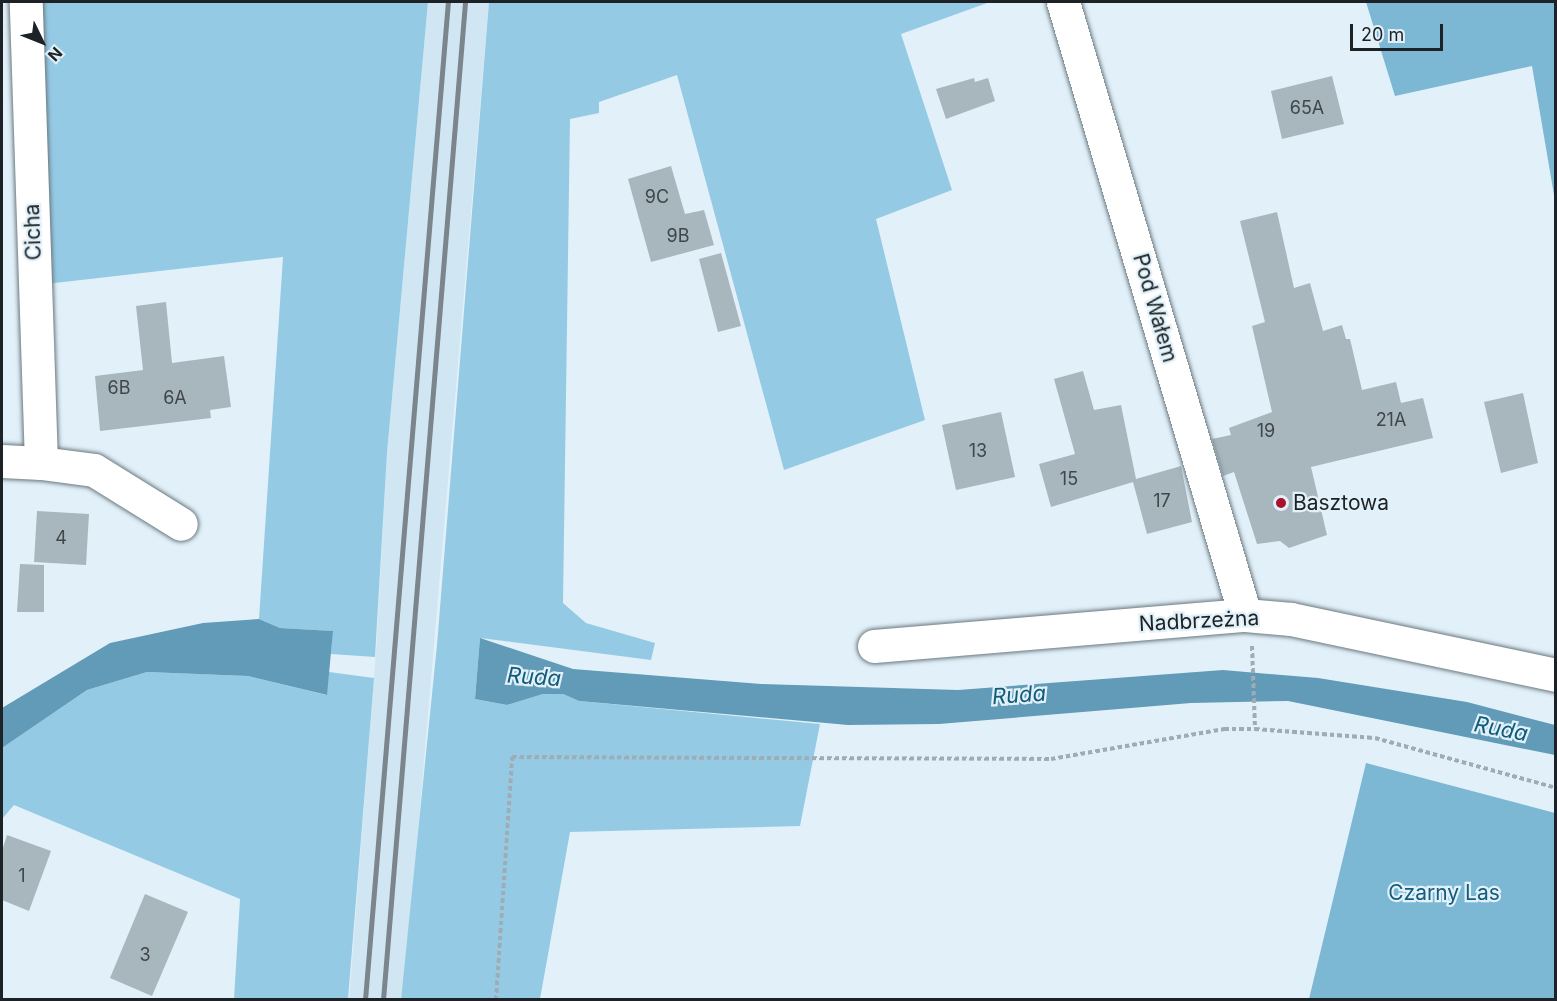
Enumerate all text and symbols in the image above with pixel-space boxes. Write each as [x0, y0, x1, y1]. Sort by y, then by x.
north arrow [12, 12, 72, 72]
scale bar [1353, 12, 1446, 50]
text: 20 m [1361, 24, 1404, 45]
text: N [44, 43, 67, 66]
house number: 65A [1290, 97, 1324, 119]
house number: 9C [645, 186, 669, 208]
street label: Cicha [19, 203, 47, 261]
house number: 9B [667, 225, 689, 247]
street label: Pod Wałem [1127, 251, 1183, 365]
house number: 6B [108, 377, 130, 399]
house number: 6A [163, 387, 187, 409]
house number: 21A [1376, 409, 1406, 431]
house number: 19 [1257, 420, 1275, 442]
house number: 13 [969, 440, 987, 462]
house number: 15 [1060, 468, 1078, 490]
house number: 17 [1153, 490, 1171, 512]
place label: Basztowa [1293, 490, 1389, 516]
marker: Basztowa [1274, 496, 1288, 510]
house number: 4 [55, 527, 67, 549]
street label: Nadbrzeżna [1138, 605, 1260, 637]
water label: Ruda [506, 662, 562, 692]
water label: Ruda [991, 680, 1047, 710]
water label: Ruda [1472, 711, 1530, 747]
house number: 1 [18, 865, 26, 887]
park label: Czarny Las [1388, 880, 1500, 906]
house number: 3 [139, 944, 151, 966]

